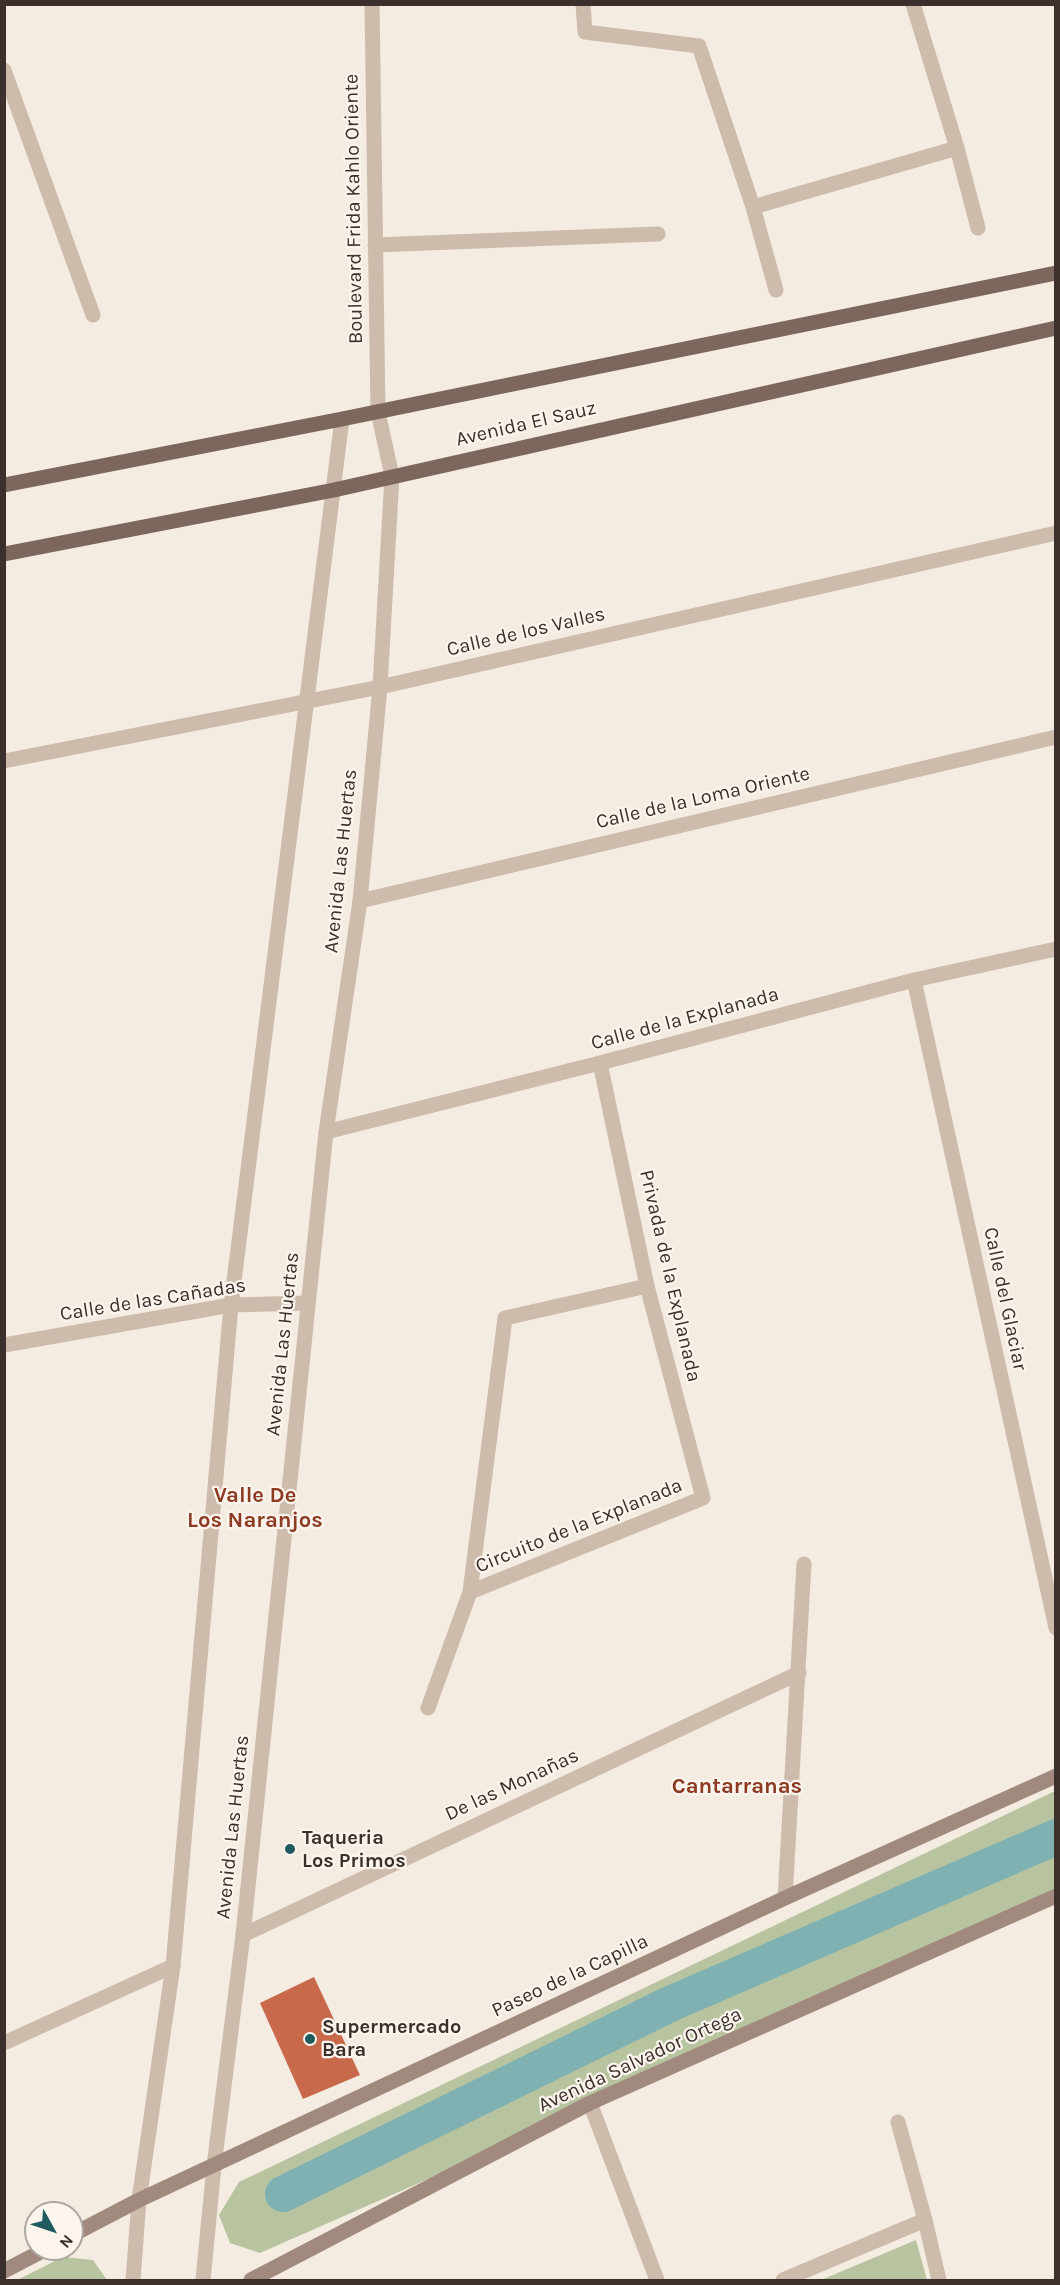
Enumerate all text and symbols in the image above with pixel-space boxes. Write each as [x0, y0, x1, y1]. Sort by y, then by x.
street label: Boulevard Frida Kahlo Oriente [340, 74, 368, 344]
street label: Avenida El Sauz [453, 396, 599, 452]
street label: Calle de los Valles [444, 602, 608, 662]
street label: Calle de la Loma Oriente [594, 762, 812, 834]
street label: Avenida Las Huertas [319, 768, 363, 954]
street label: Calle de la Explanada [588, 982, 782, 1056]
street label: Privada de la Explanada [634, 1168, 706, 1384]
street label: Calle del Glaciar [978, 1225, 1032, 1373]
street label: Avenida Las Huertas [261, 1251, 305, 1437]
street label: Calle de las Cañadas [58, 1273, 248, 1327]
street label: Circuito de la Explanada [472, 1473, 686, 1579]
district label: Valle De Los Naranjos [187, 1483, 323, 1534]
street label: Avenida Las Huertas [211, 1734, 255, 1920]
street label: De las Monañas [441, 1744, 583, 1826]
district label: Cantarranas [672, 1774, 802, 1800]
place label: Taqueria Los Primos [302, 1826, 406, 1873]
marker: Taqueria Los Primos [283, 1842, 297, 1856]
street label: Paseo de la Capilla [488, 1929, 652, 2023]
street label: Avenida Salvador Ortega [534, 2002, 746, 2118]
place label: Supermercado Bara [322, 2015, 461, 2062]
marker: Supermercado Bara [303, 2032, 317, 2046]
north arrow [24, 2201, 84, 2261]
text: N [56, 2231, 78, 2252]

